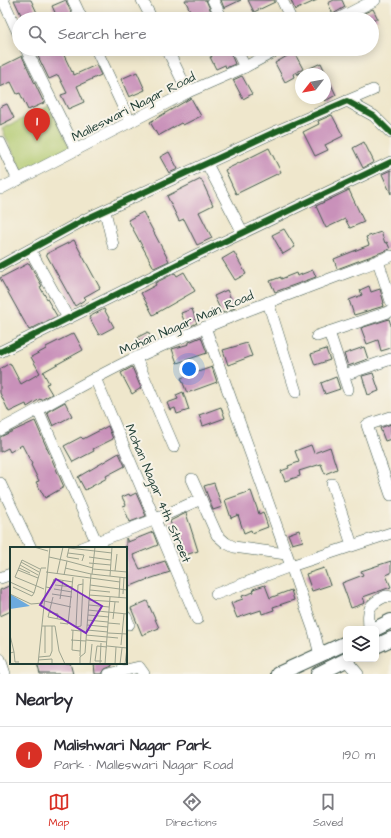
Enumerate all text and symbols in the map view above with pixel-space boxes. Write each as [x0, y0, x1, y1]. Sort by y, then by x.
search box [12, 12, 379, 56]
icon: search [26, 23, 48, 45]
text: Search here [58, 24, 147, 45]
street label: Malleswari Nagar Road [68, 68, 199, 147]
north arrow [295, 68, 331, 104]
pin: 1 [24, 108, 50, 141]
street label: Mohan Nagar Main Road [117, 286, 257, 360]
your location [179, 359, 199, 379]
street label: Mohan Nagar 4th Street [120, 421, 196, 567]
inset map [10, 547, 127, 664]
map controls [343, 626, 379, 662]
button: layers [343, 626, 379, 662]
text: Nearby [16, 688, 73, 712]
text: Malishwari Nagar Park [54, 735, 211, 756]
text: 1 [28, 746, 30, 764]
text: 190 m [342, 746, 375, 764]
text: Park · Malleswari Nagar Road [54, 756, 233, 774]
tab: Map [48, 791, 70, 830]
tab: Directions [166, 791, 217, 830]
tab: Saved [313, 791, 343, 830]

